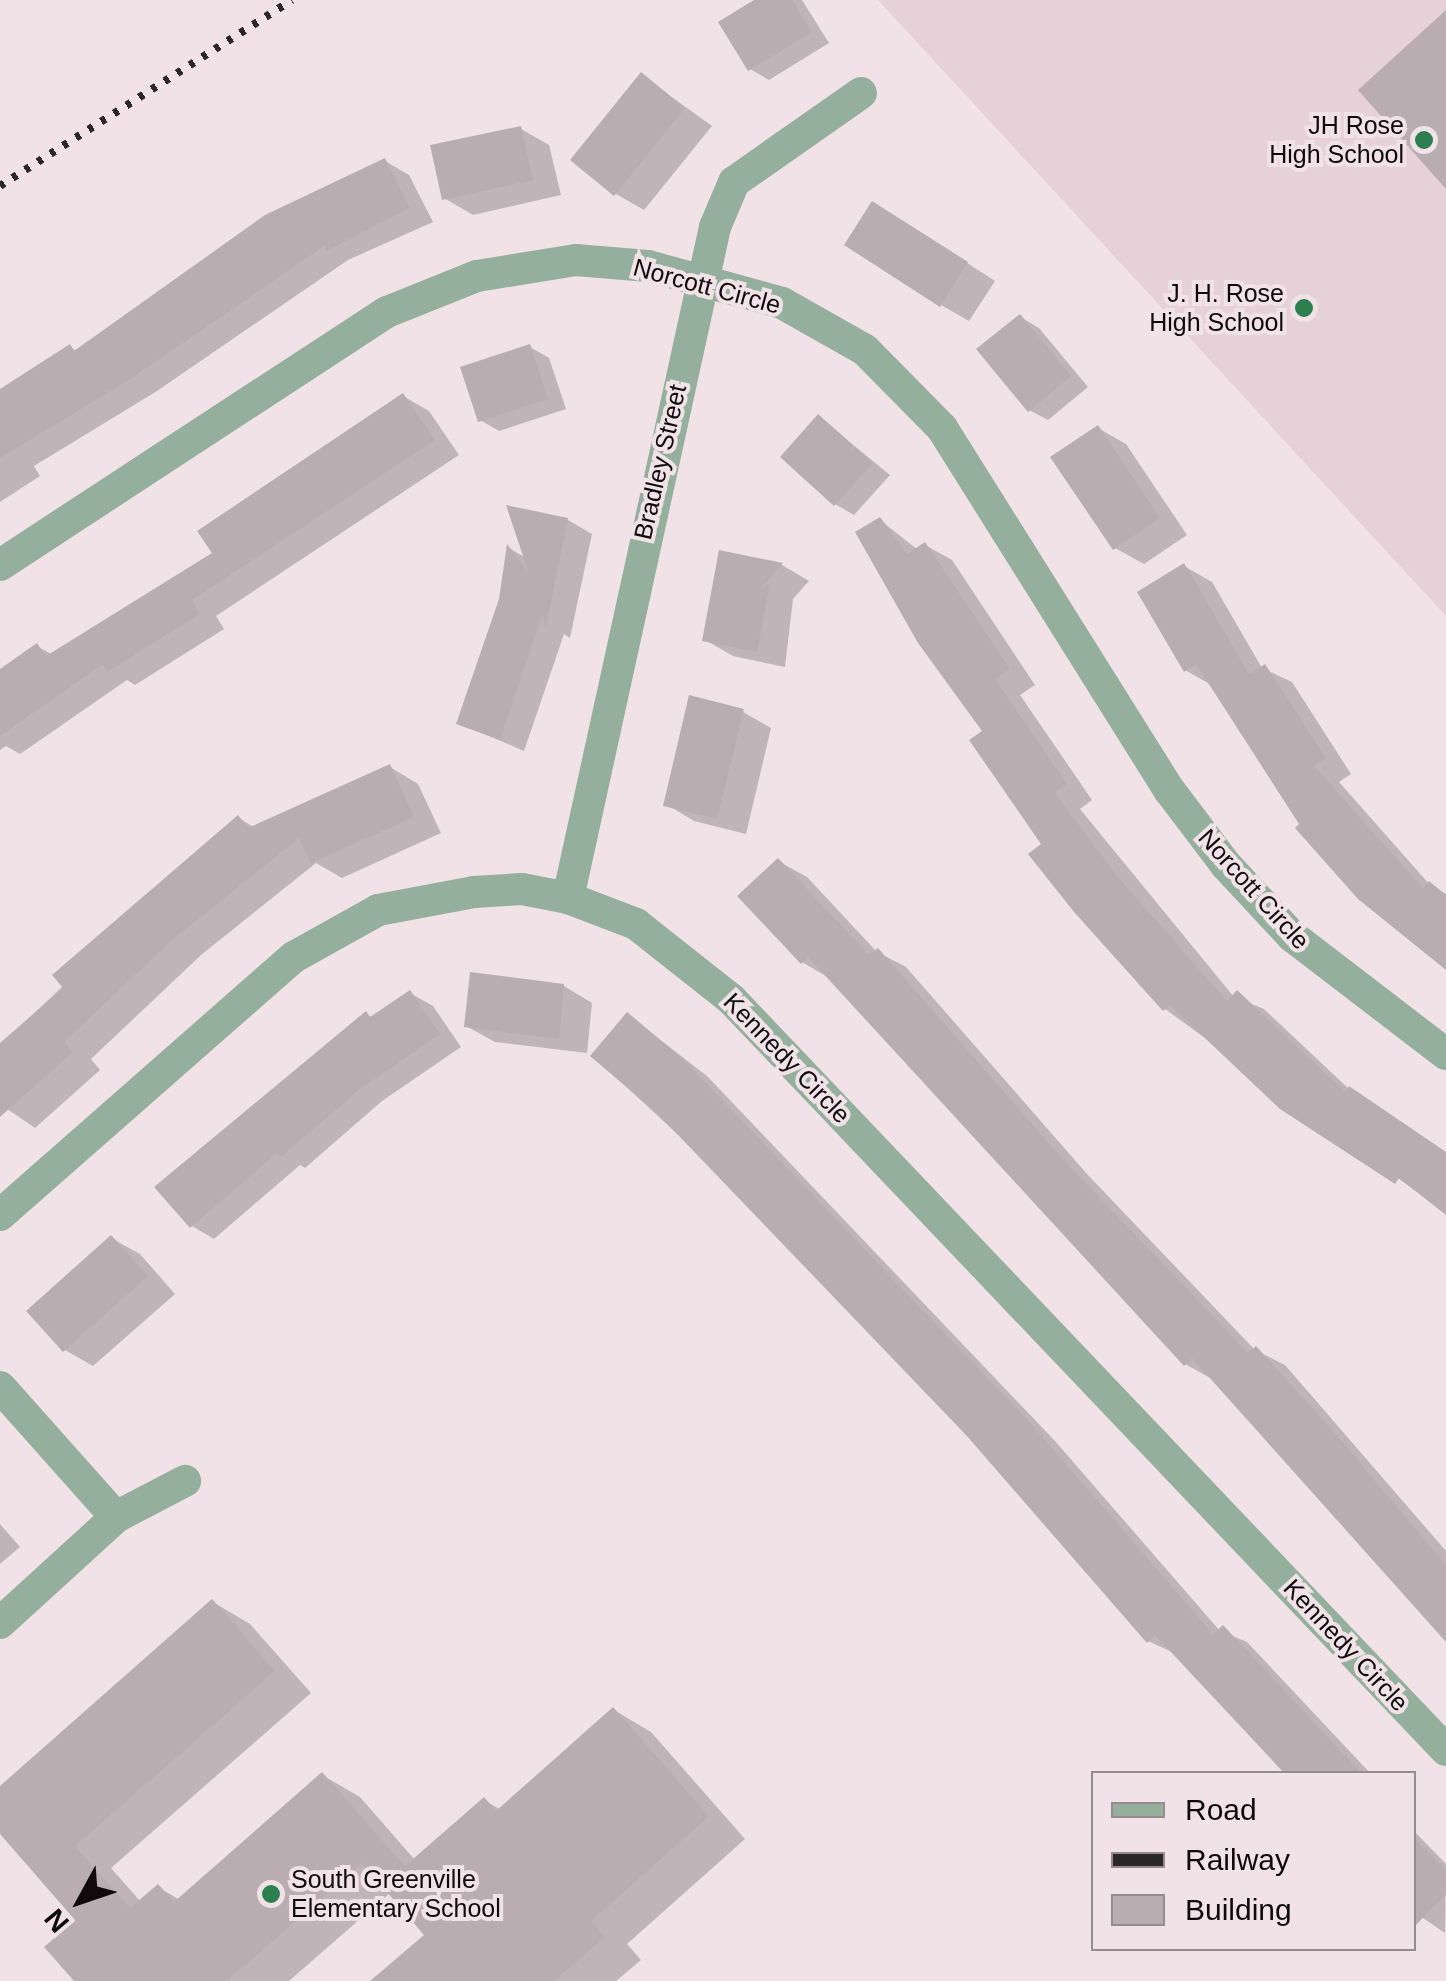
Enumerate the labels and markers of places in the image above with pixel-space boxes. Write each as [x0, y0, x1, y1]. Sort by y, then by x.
place label: JH Rose High School [1269, 111, 1404, 170]
marker: JH Rose High School [1413, 129, 1435, 151]
place label: J. H. Rose High School [1149, 279, 1284, 338]
marker: J. H. Rose High School [1293, 297, 1315, 319]
place label: South Greenville Elementary School [291, 1865, 501, 1924]
marker: South Greenville Elementary School [260, 1883, 282, 1905]

